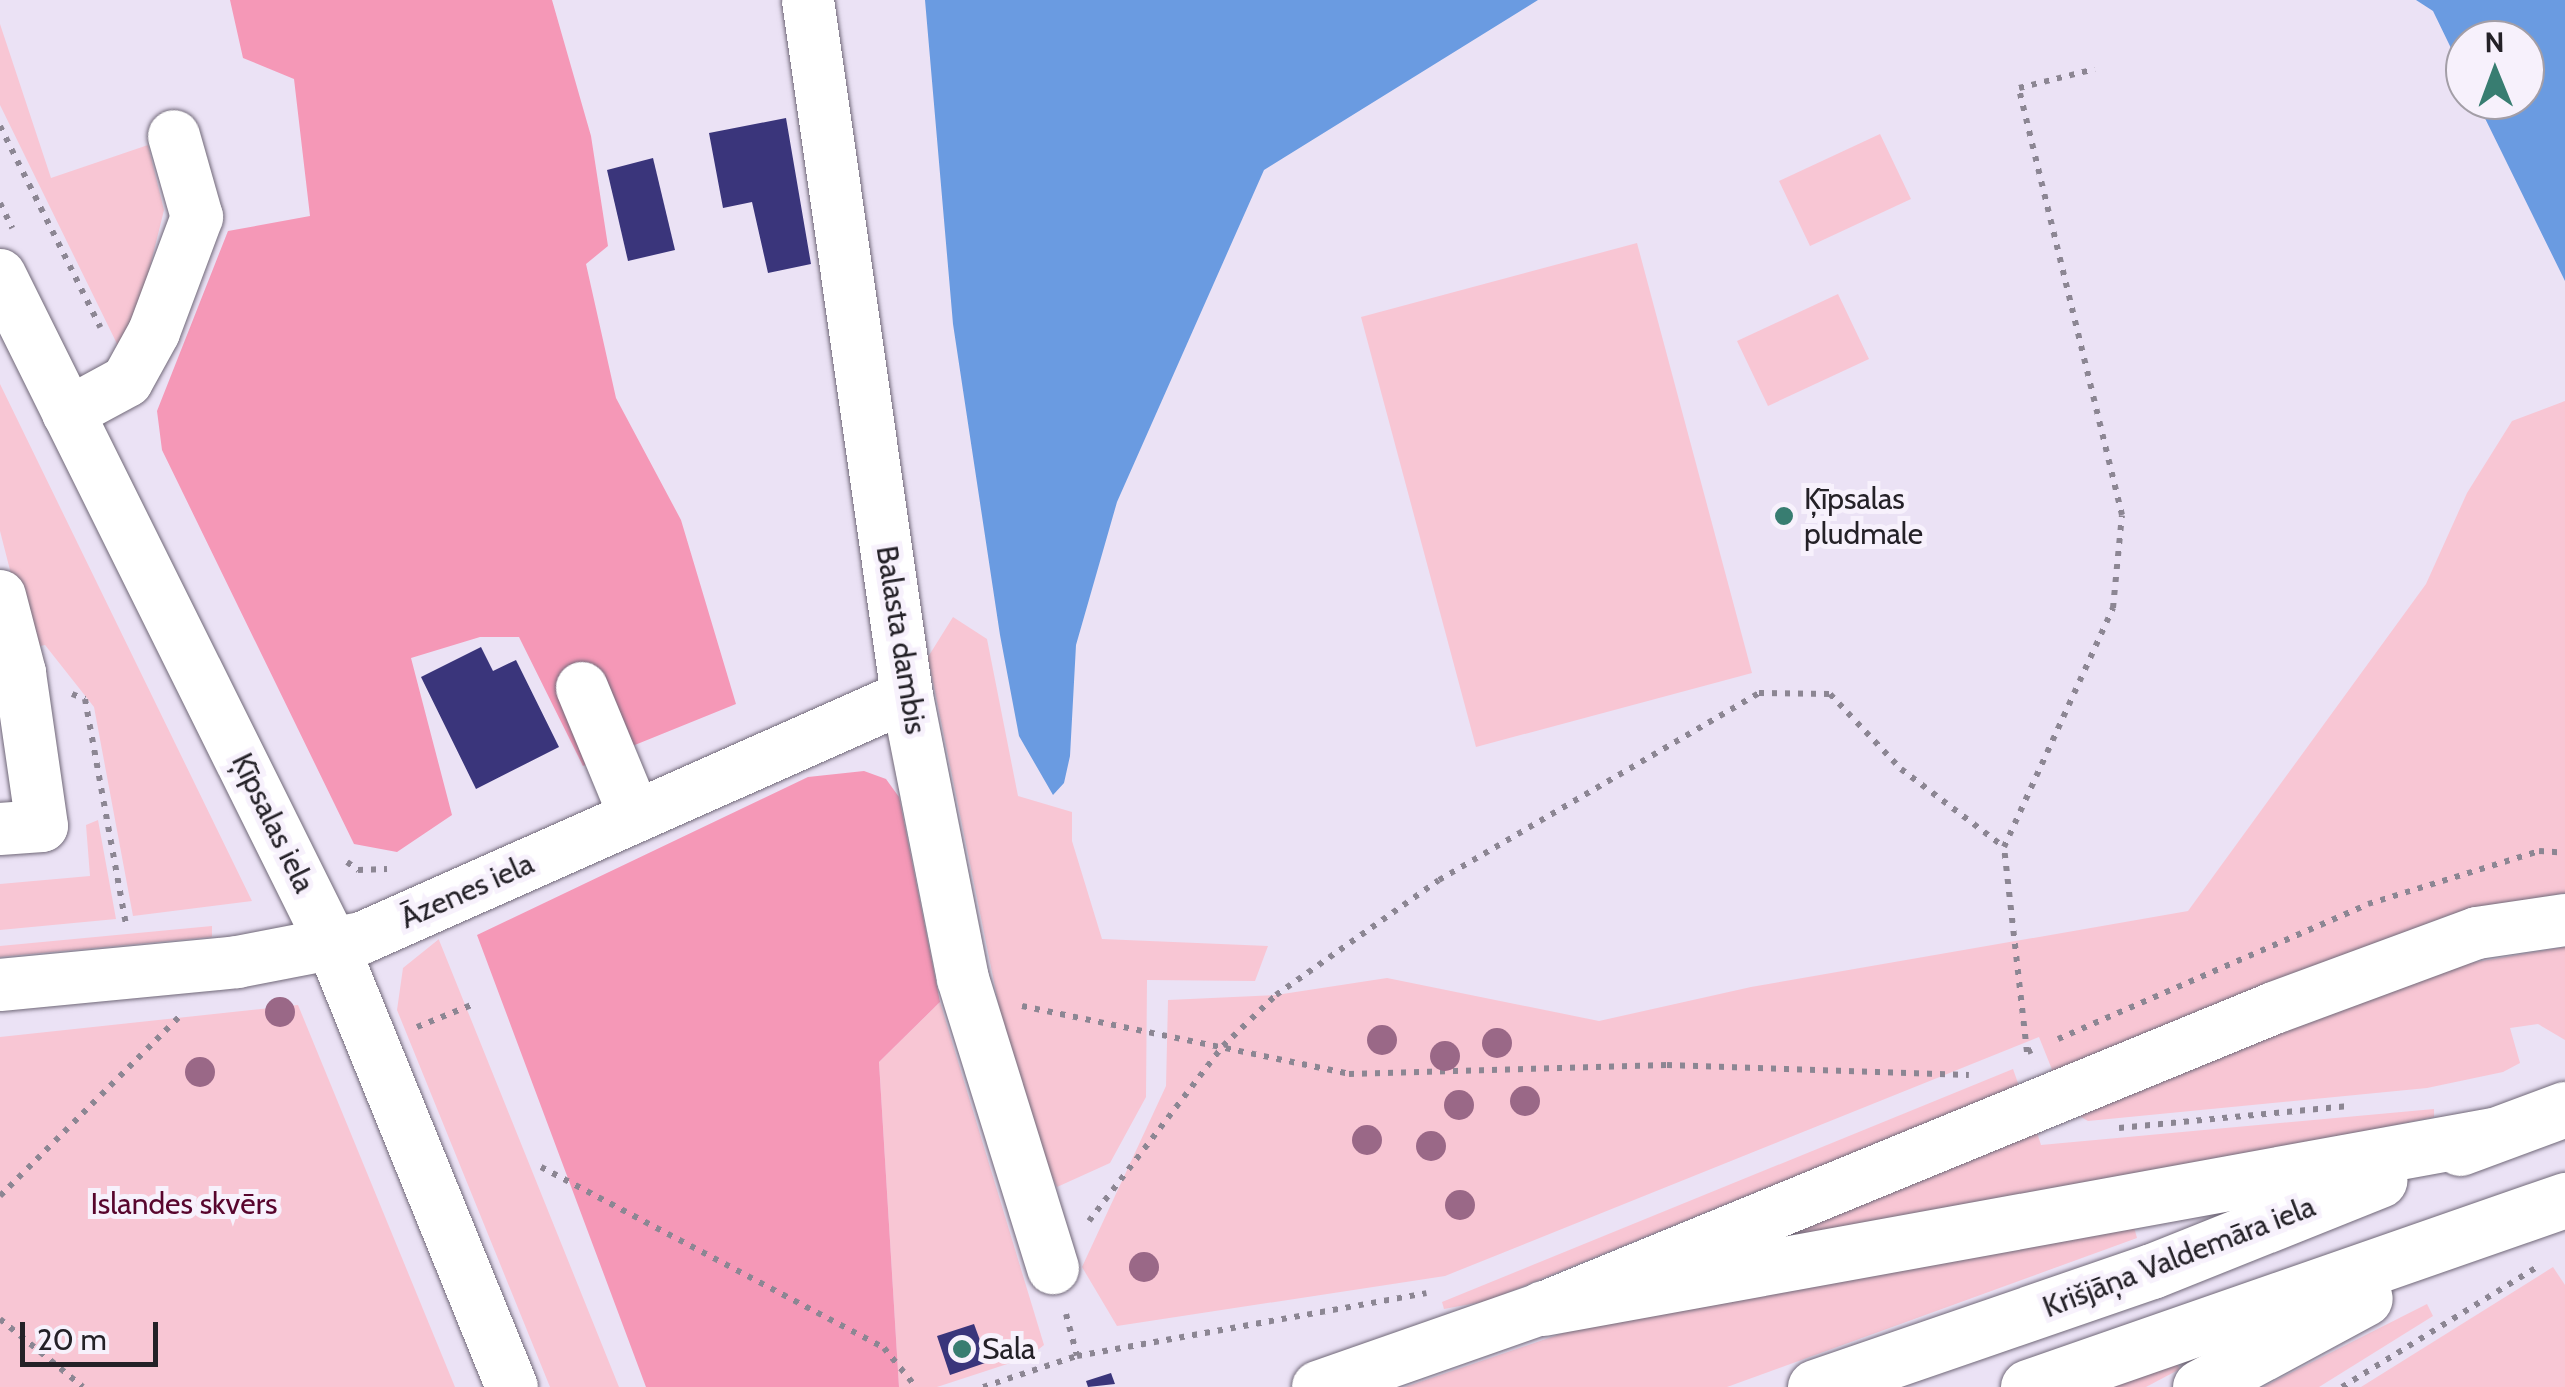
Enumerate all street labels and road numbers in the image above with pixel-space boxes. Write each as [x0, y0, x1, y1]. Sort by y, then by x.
street label: Balasta dambis [868, 543, 934, 737]
street label: Ķīpsalas iela [224, 747, 322, 899]
street label: Āzenes iela [395, 846, 539, 936]
street label: Krišjāņa Valdemāra iela [2038, 1188, 2320, 1326]

